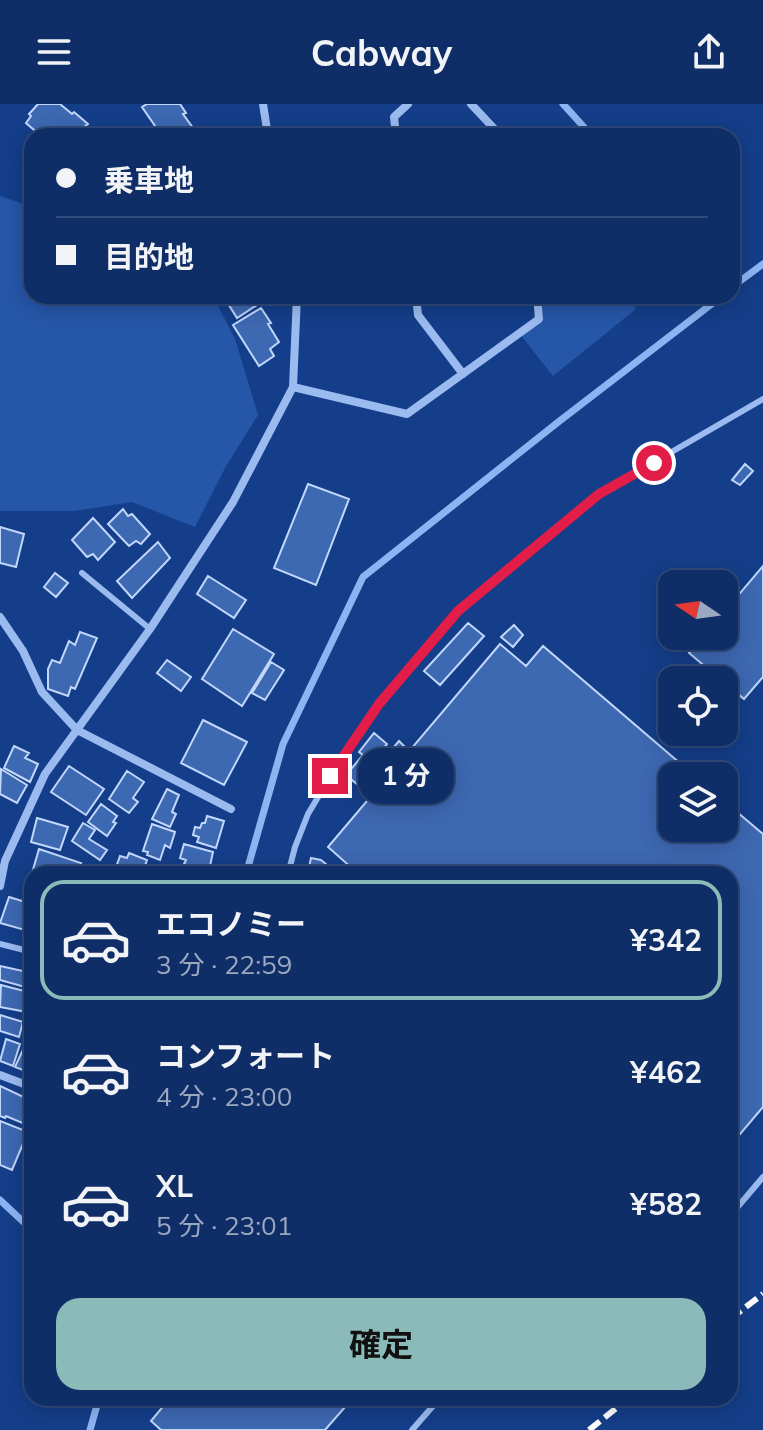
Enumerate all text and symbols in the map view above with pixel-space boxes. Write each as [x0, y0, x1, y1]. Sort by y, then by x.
icon: menu [32, 30, 76, 74]
text: Cabway [311, 30, 452, 75]
icon: share [687, 30, 731, 74]
text: 乗車地 [104, 161, 194, 199]
text: 目的地 [104, 238, 194, 276]
route start [636, 445, 672, 481]
north arrow [658, 570, 738, 650]
map controls [658, 570, 738, 842]
button: locate [658, 666, 738, 746]
callout: 1 分 [358, 748, 454, 804]
route end [312, 758, 348, 794]
text: 1 分 [382, 759, 430, 792]
button: layers [658, 762, 738, 842]
icon: car [60, 904, 132, 976]
text: エコノミー [156, 905, 306, 943]
text: ¥342 [630, 921, 702, 959]
text: 3 分 · 22:59 [156, 948, 292, 981]
icon: car [60, 1036, 132, 1108]
text: コンフォート [156, 1037, 335, 1075]
text: ¥462 [630, 1053, 702, 1091]
text: 4 分 · 23:00 [156, 1080, 292, 1113]
text: XL [156, 1167, 193, 1205]
icon: car [60, 1168, 132, 1240]
text: ¥582 [630, 1185, 702, 1223]
text: 5 分 · 23:01 [156, 1209, 292, 1242]
button: 確定 [56, 1298, 706, 1390]

